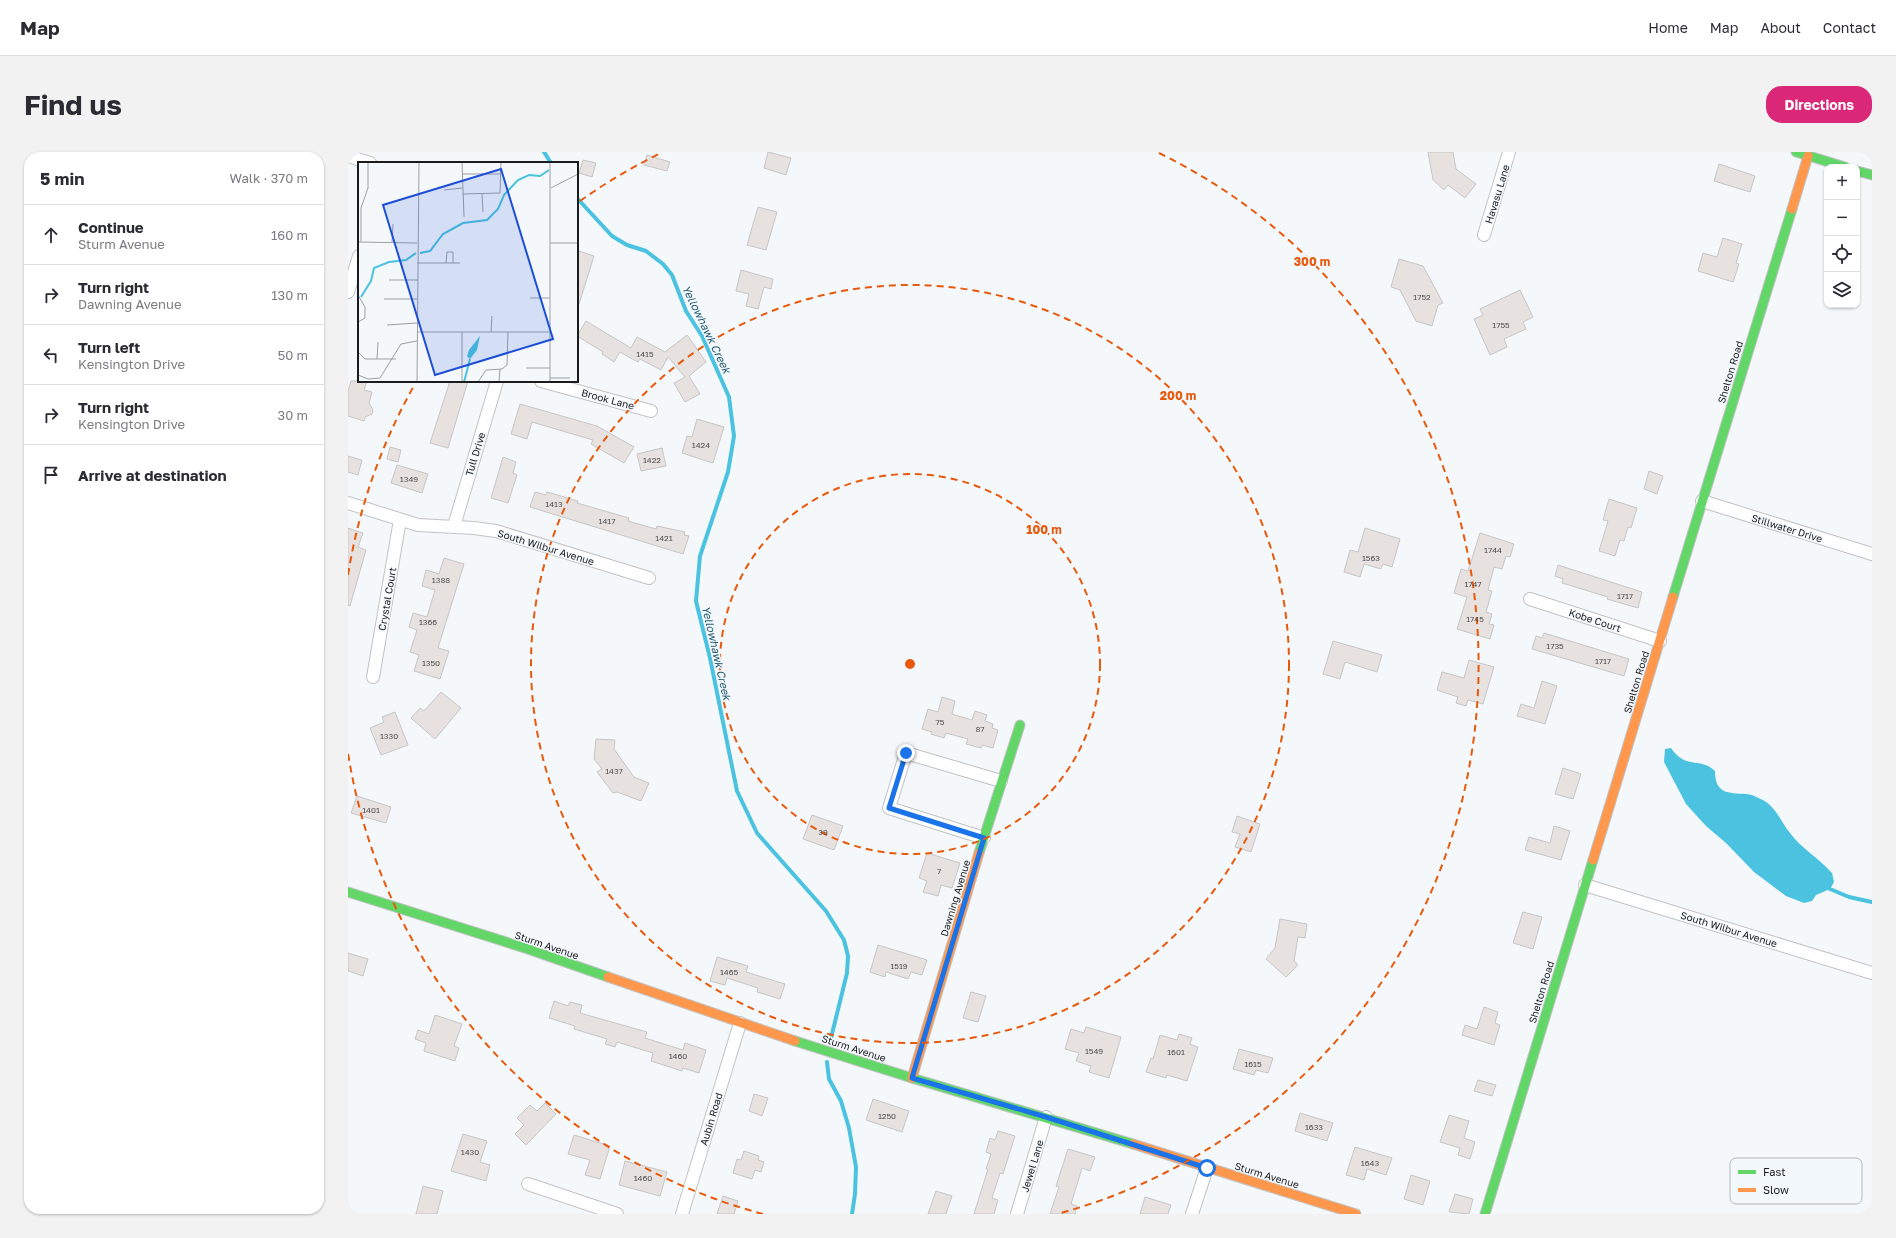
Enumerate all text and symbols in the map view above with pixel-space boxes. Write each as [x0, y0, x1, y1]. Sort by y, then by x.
text: Map [20, 16, 60, 39]
text: Home [1648, 19, 1688, 36]
text: Map [1710, 19, 1738, 36]
text: About [1760, 19, 1801, 36]
text: Contact [1823, 19, 1876, 36]
button: Directions [1766, 86, 1872, 123]
text: Find us [24, 88, 122, 121]
inset map [358, 162, 578, 382]
street label: Havasu Lane [1482, 163, 1512, 225]
map controls [1824, 164, 1860, 308]
button: + [1824, 164, 1860, 200]
text: 5 min [40, 168, 84, 189]
text: Walk · 370 m [229, 170, 308, 186]
button: − [1824, 200, 1860, 236]
text: Continue [78, 218, 144, 236]
icon: ahead [40, 224, 62, 246]
text: 160 m [271, 227, 308, 243]
text: Sturm Avenue [78, 236, 165, 252]
button: locate [1824, 236, 1860, 272]
text: 300 m [1294, 254, 1330, 269]
button: layers [1824, 272, 1860, 308]
text: Turn right [78, 278, 149, 296]
water label: Yellowhawk Creek [680, 283, 735, 377]
icon: right [40, 284, 62, 306]
text: 130 m [271, 287, 308, 303]
house number: 1752 [1413, 292, 1431, 302]
text: Dawning Avenue [78, 296, 181, 312]
house number: 1755 [1492, 320, 1510, 330]
text: Turn left [78, 338, 140, 356]
street label: Shelton Road [1715, 339, 1745, 405]
icon: left [40, 344, 62, 366]
text: 50 m [278, 347, 308, 363]
house number: 1415 [636, 349, 654, 359]
text: Kensington Drive [78, 356, 185, 372]
street label: Brook Lane [580, 386, 636, 412]
text: 200 m [1160, 388, 1196, 403]
text: Turn right [78, 398, 149, 416]
icon: right [40, 404, 62, 426]
text: 30 m [278, 407, 308, 423]
text: Kensington Drive [78, 416, 185, 432]
street label: Tull Drive [463, 431, 487, 477]
house number: 1424 [692, 440, 710, 450]
house number: 1422 [643, 455, 661, 465]
icon: arrive [40, 464, 62, 486]
text: Arrive at destination [78, 466, 227, 484]
house number: 1349 [400, 474, 418, 484]
house number: 1413 [545, 499, 563, 509]
street label: Stillwater Drive [1750, 511, 1824, 545]
house number: 1417 [599, 516, 615, 526]
text: 100 m [1026, 522, 1062, 537]
street label: South Wilbur Avenue [496, 527, 596, 567]
house number: 1421 [655, 533, 673, 543]
house number: 1744 [1484, 545, 1502, 555]
house number: 1563 [1362, 553, 1380, 563]
street label: Crystal Court [376, 566, 398, 632]
house number: 1388 [432, 575, 450, 585]
house number: 1747 [1464, 579, 1482, 589]
house number: 1717 [1617, 591, 1633, 601]
water label: Yellowhawk Creek [700, 605, 735, 703]
street label: Kobe Court [1567, 606, 1623, 634]
house number: 1745 [1466, 614, 1484, 624]
house number: 1366 [419, 617, 437, 627]
house number: 1735 [1546, 641, 1564, 651]
street label: Shelton Road [1621, 649, 1651, 715]
house number: 1717 [1595, 656, 1611, 666]
centre of rings [903, 657, 917, 671]
house number: 1350 [422, 658, 440, 668]
house number: 75 [936, 717, 945, 727]
house number: 87 [975, 724, 985, 734]
house number: 1330 [380, 731, 398, 741]
route end [897, 744, 915, 762]
house number: 1437 [605, 766, 623, 776]
house number: 1401 [362, 805, 380, 815]
house number: 39 [818, 827, 828, 837]
street label: Dawning Avenue [938, 858, 972, 938]
house number: 7 [937, 866, 941, 876]
street label: South Wilbur Avenue [1679, 909, 1779, 949]
street label: Sturm Avenue [513, 928, 581, 962]
street label: Shelton Road [1526, 959, 1556, 1025]
house number: 1519 [890, 961, 908, 971]
house number: 1465 [720, 967, 738, 977]
street label: Sturm Avenue [820, 1032, 888, 1064]
house number: 1549 [1085, 1046, 1103, 1056]
house number: 1601 [1167, 1047, 1185, 1057]
house number: 1460 [669, 1051, 687, 1061]
house number: 1615 [1244, 1059, 1262, 1069]
street label: Aubin Road [697, 1091, 725, 1147]
house number: 1250 [878, 1111, 896, 1121]
house number: 1633 [1305, 1122, 1323, 1132]
street label: Jewel Lane [1018, 1138, 1046, 1194]
house number: 1430 [461, 1147, 479, 1157]
house number: 1643 [1361, 1158, 1379, 1168]
legend [1730, 1158, 1862, 1204]
route start [1198, 1159, 1216, 1177]
street label: Sturm Avenue [1233, 1159, 1301, 1191]
text: Fast [1763, 1165, 1786, 1178]
house number: 1460 [634, 1173, 652, 1183]
text: Slow [1763, 1183, 1789, 1196]

